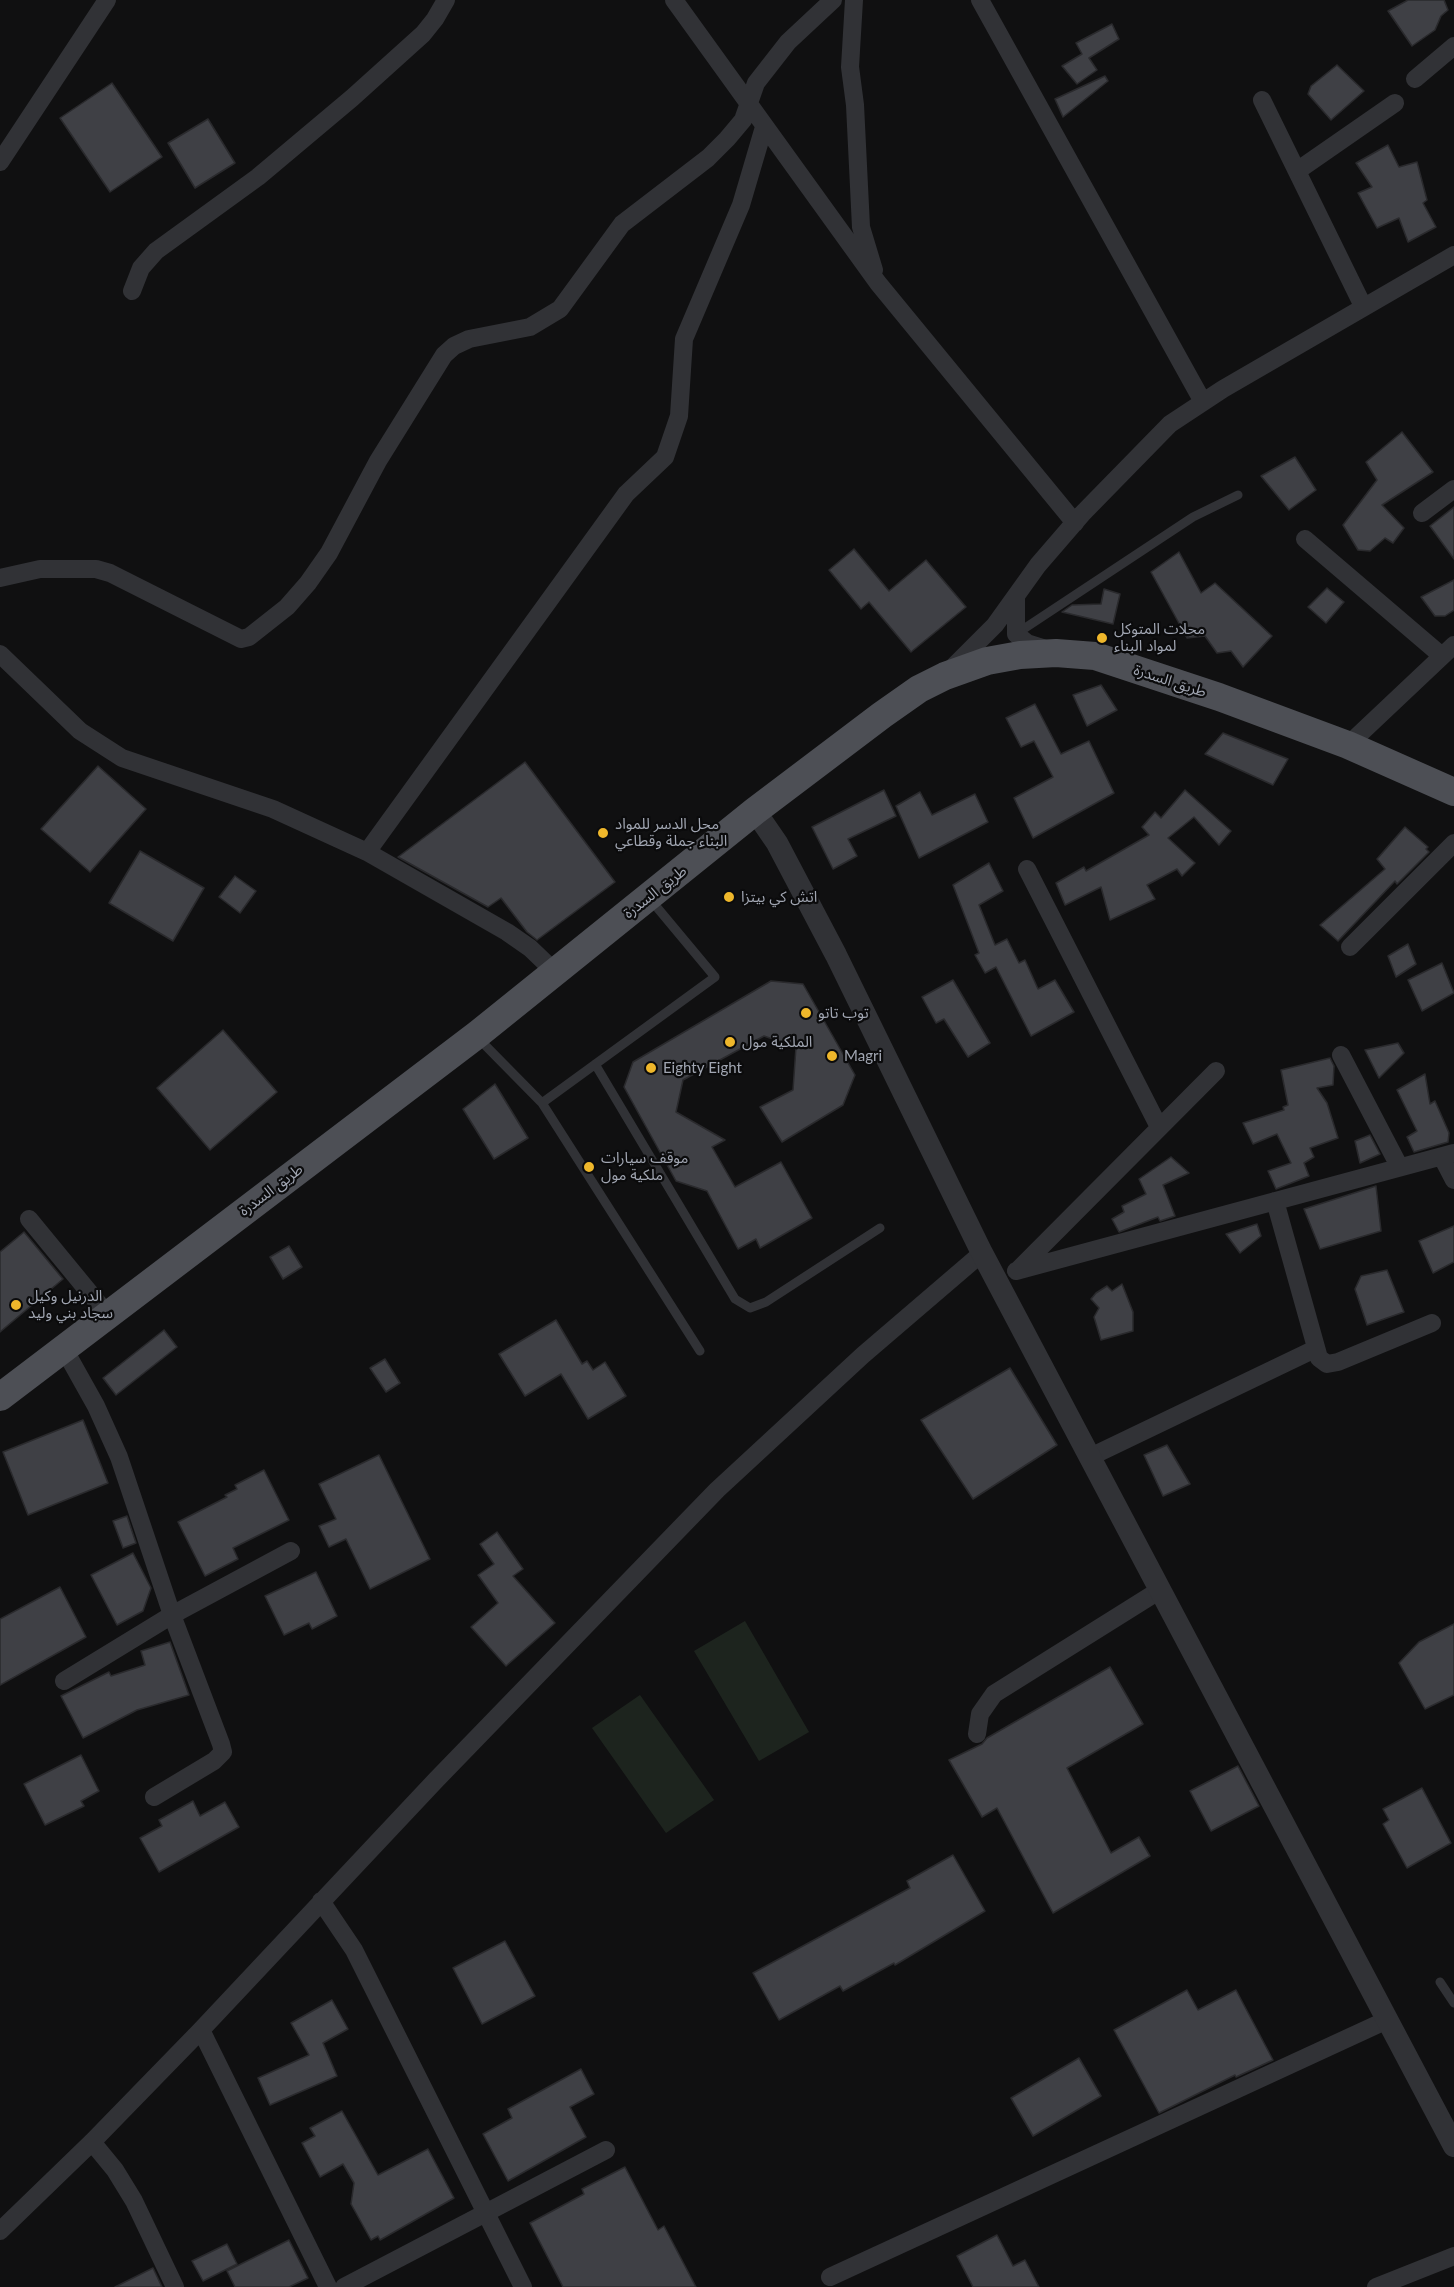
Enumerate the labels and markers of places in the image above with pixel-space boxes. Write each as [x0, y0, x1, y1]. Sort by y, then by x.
place label: محلات المتوكل لمواد البناء [1114, 620, 1205, 655]
marker: محلات المتوكل لمواد البناء [1095, 631, 1109, 645]
place label: محل الدسر للمواد البناء جملة وقطاعي [615, 815, 727, 850]
marker: محل الدسر للمواد البناء جملة وقطاعي [596, 826, 610, 840]
place label: اتش كي بيتزا [741, 888, 817, 906]
marker: اتش كي بيتزا [722, 890, 736, 904]
place label: توب تاتو [818, 1004, 869, 1022]
marker: توب تاتو [799, 1006, 813, 1020]
place label: الملكية مول [742, 1033, 812, 1051]
marker: الملكية مول [723, 1035, 737, 1049]
place label: Magri [844, 1047, 882, 1065]
marker: Magri [825, 1049, 839, 1063]
place label: Eighty Eight [663, 1059, 742, 1077]
marker: Eighty Eight [644, 1061, 658, 1075]
place label: موقف سيارات ملكية مول [601, 1149, 688, 1184]
marker: موقف سيارات ملكية مول [582, 1160, 596, 1174]
place label: الدرنيل وكيل سجاد بني وليد [28, 1287, 113, 1322]
marker: الدرنيل وكيل سجاد بني وليد [9, 1298, 23, 1312]

